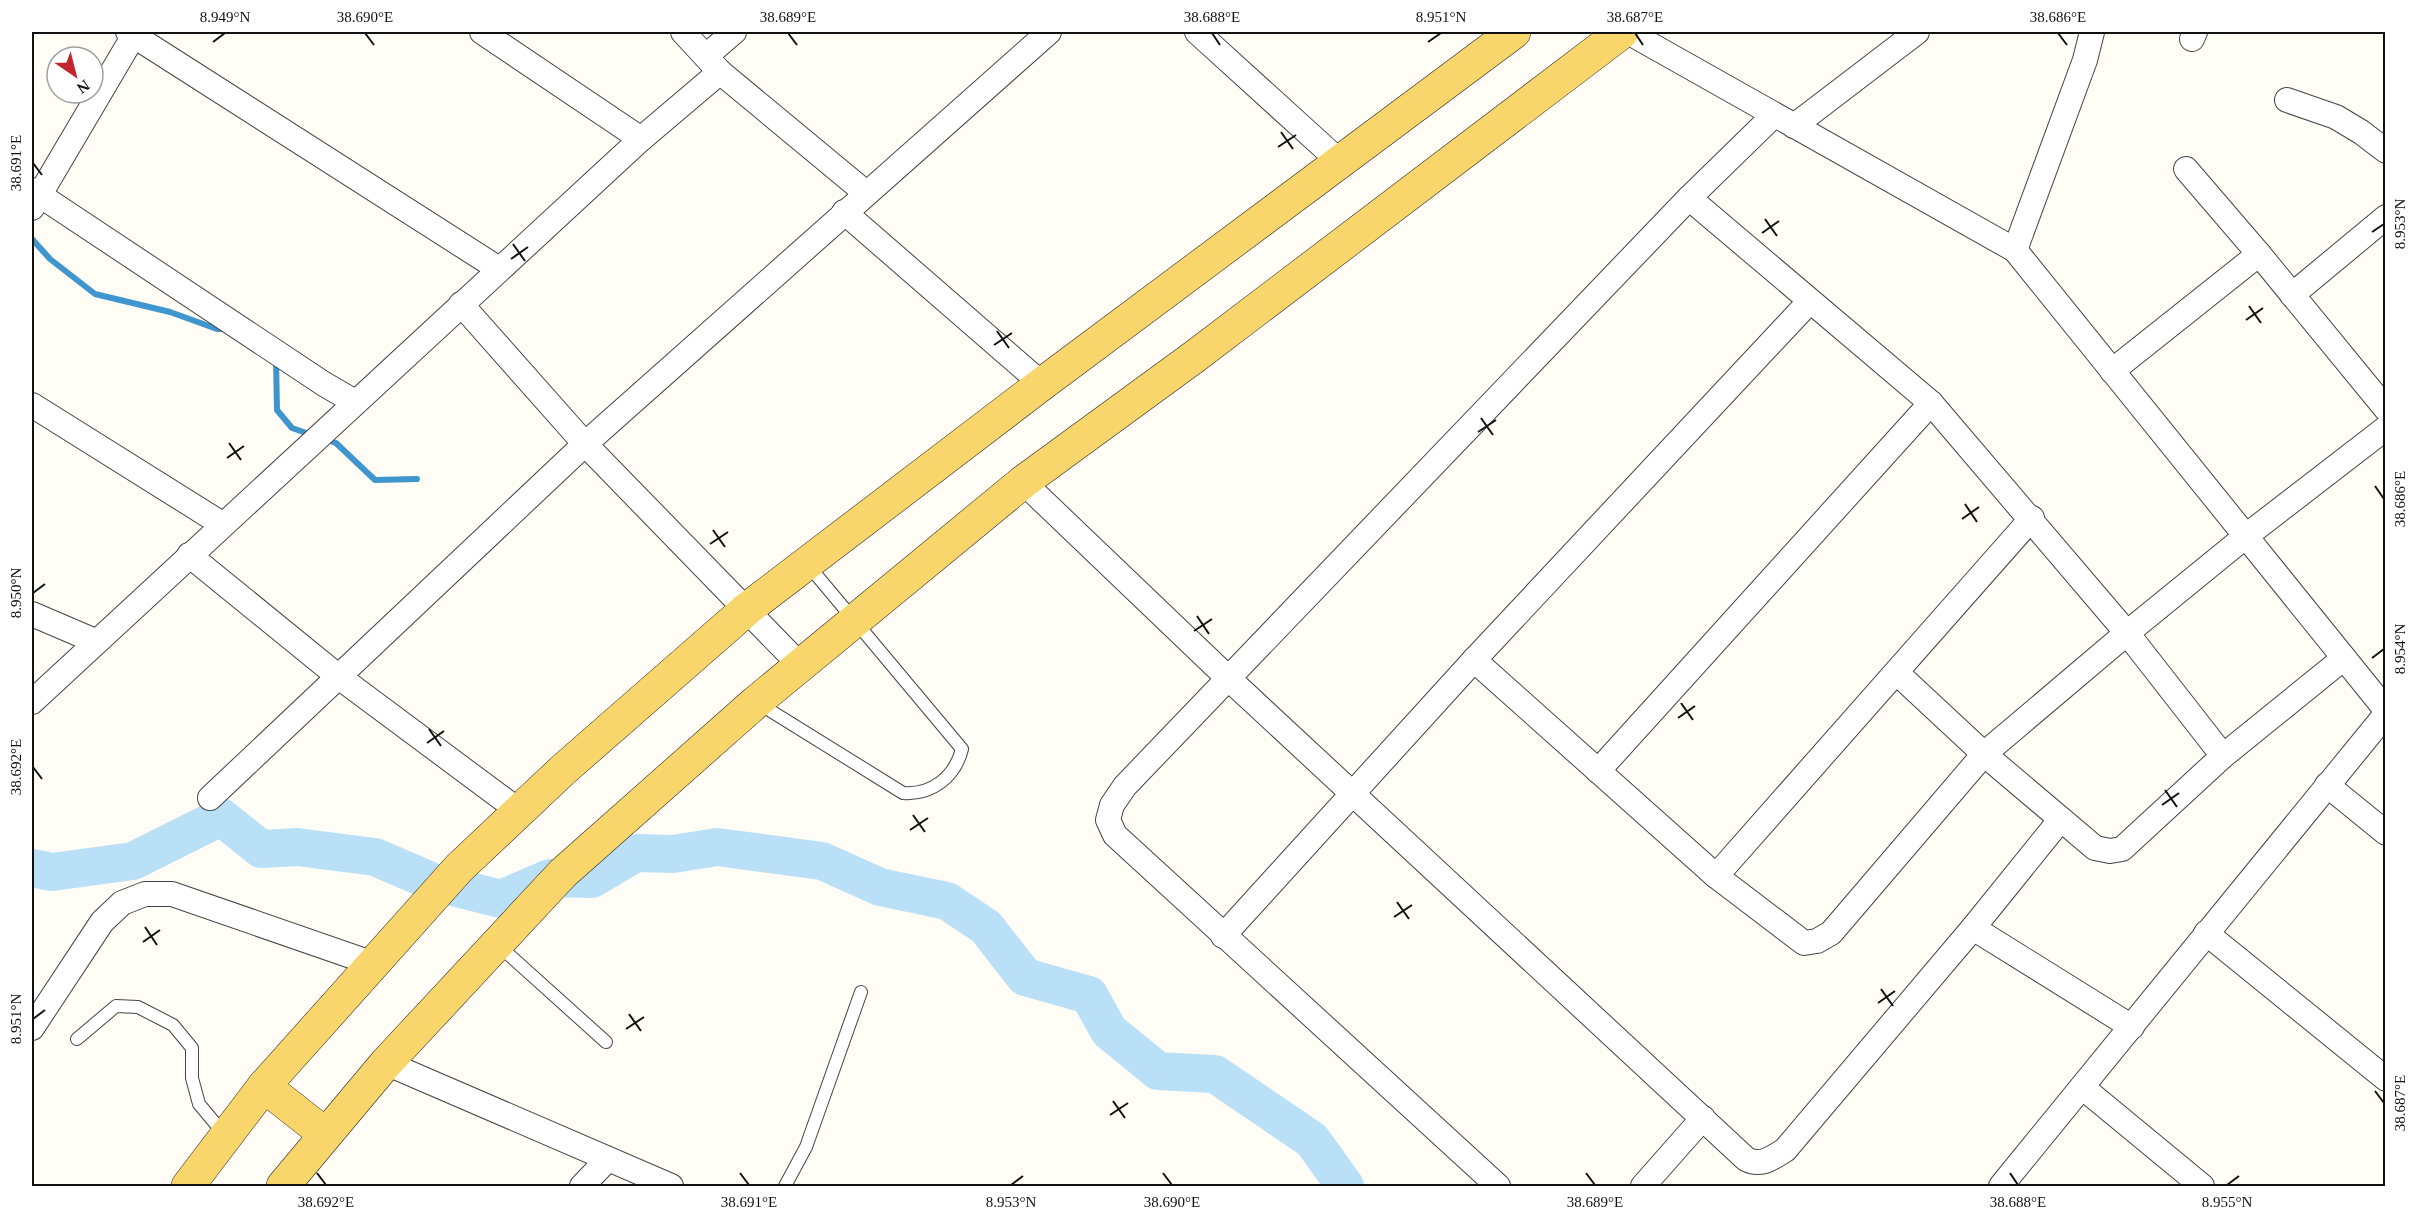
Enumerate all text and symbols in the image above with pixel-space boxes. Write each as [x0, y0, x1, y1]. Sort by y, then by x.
text: 8.949°N [200, 9, 250, 25]
text: 38.690°E [337, 9, 393, 25]
text: 38.689°E [760, 9, 816, 25]
text: 38.688°E [1184, 9, 1240, 25]
text: 8.951°N [1416, 9, 1466, 25]
text: 38.687°E [1607, 9, 1663, 25]
text: 38.686°E [2030, 9, 2086, 25]
north arrow [45, 45, 105, 105]
text: N [73, 77, 93, 97]
text: 38.691°E [8, 135, 24, 191]
text: 8.953°N [2392, 199, 2408, 249]
text: 38.686°E [2392, 471, 2408, 527]
text: 8.950°N [8, 568, 24, 618]
text: 8.954°N [2392, 624, 2408, 674]
text: 38.692°E [8, 739, 24, 795]
text: 8.951°N [8, 994, 24, 1044]
text: 38.687°E [2392, 1075, 2408, 1131]
text: 38.692°E [298, 1194, 354, 1210]
text: 38.691°E [721, 1194, 777, 1210]
text: 8.953°N [986, 1194, 1036, 1210]
text: 38.690°E [1144, 1194, 1200, 1210]
text: 38.689°E [1567, 1194, 1623, 1210]
text: 38.688°E [1990, 1194, 2046, 1210]
text: 8.955°N [2202, 1194, 2252, 1210]

